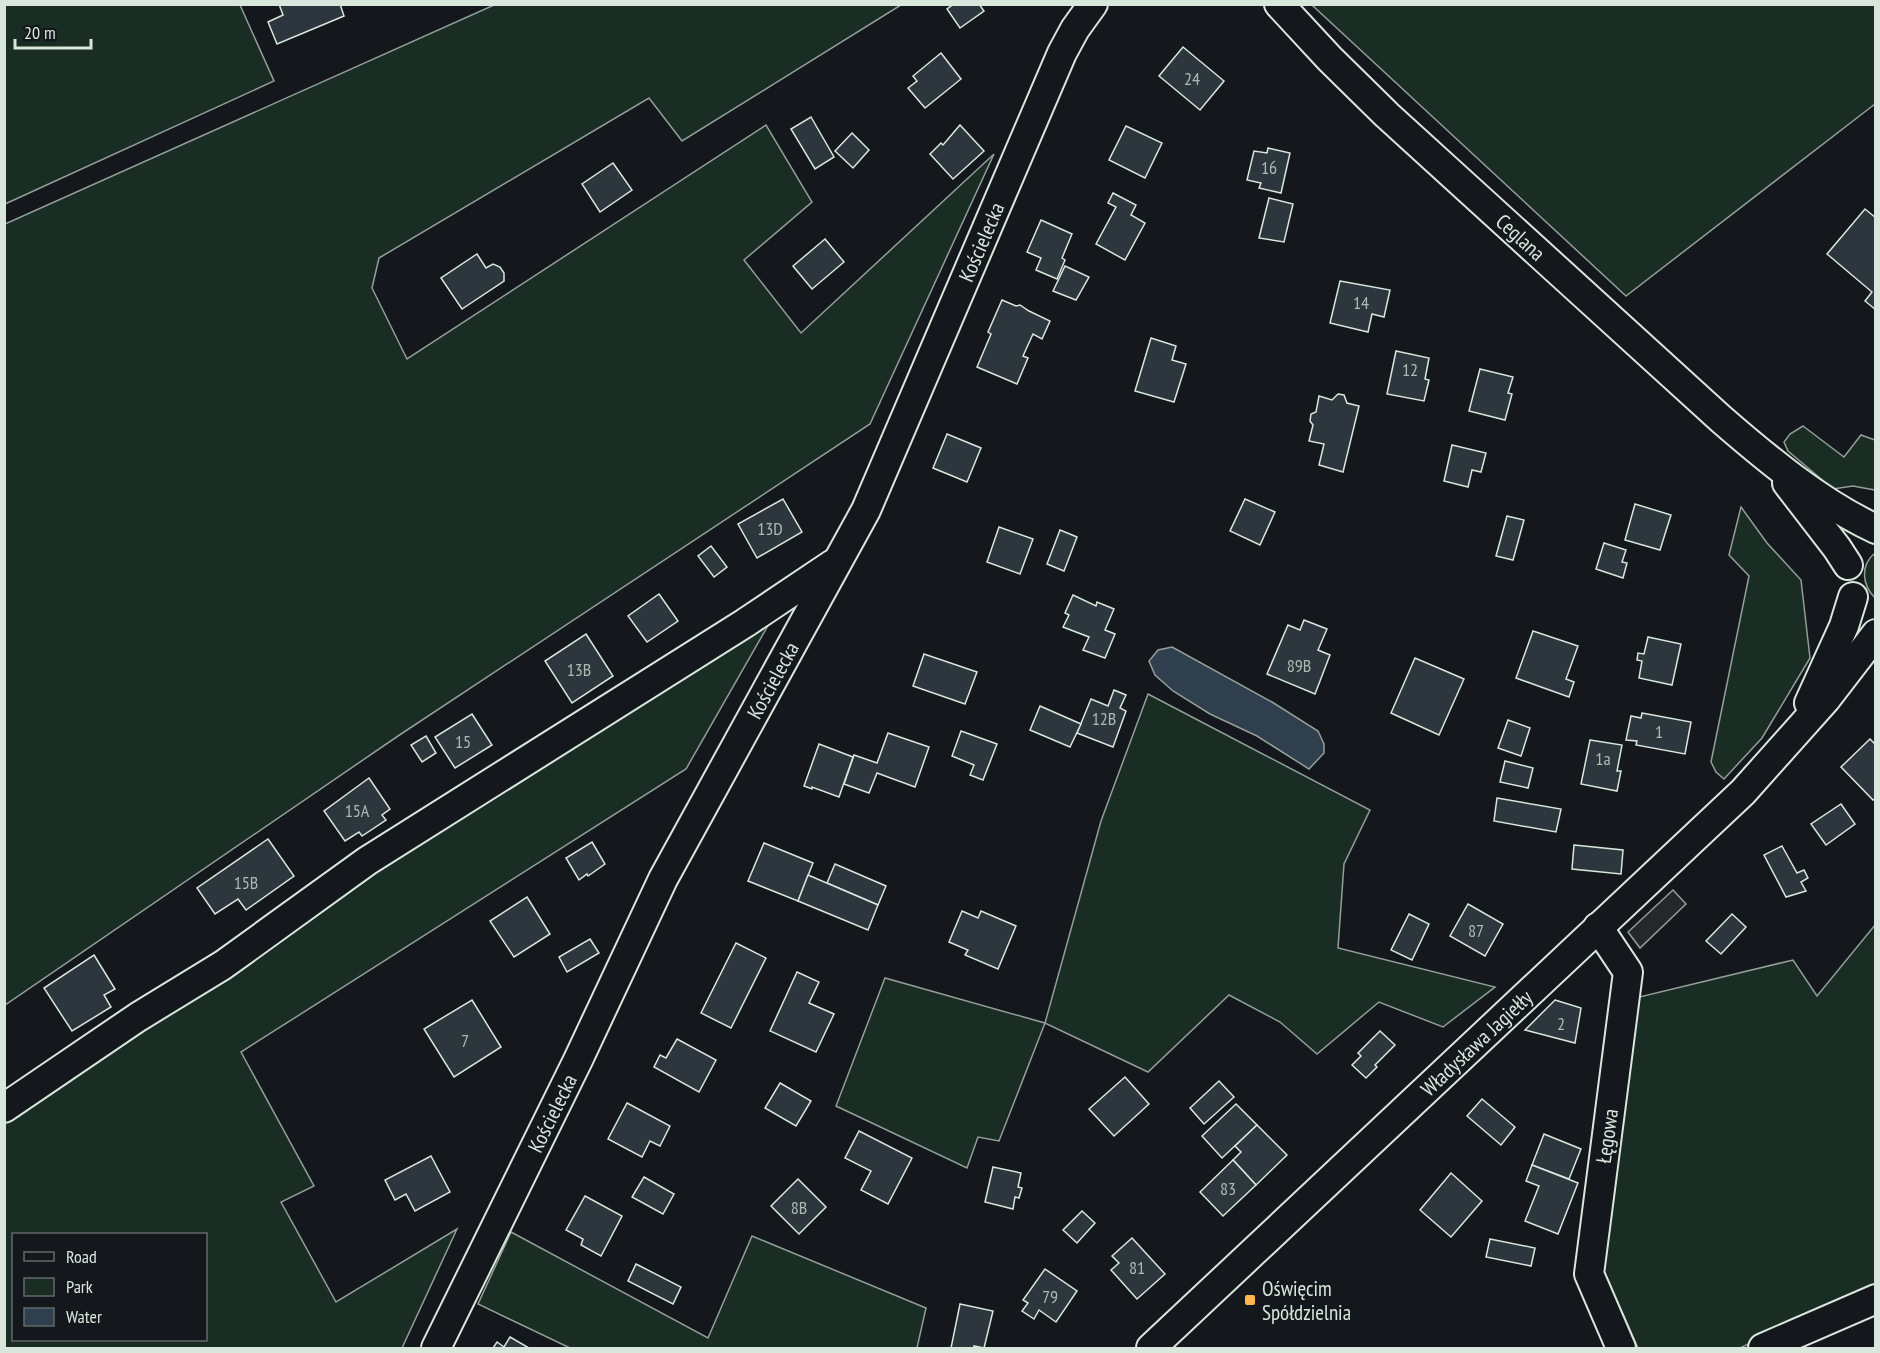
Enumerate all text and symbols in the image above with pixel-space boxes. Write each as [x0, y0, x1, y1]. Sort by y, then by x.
scale bar [15, 12, 92, 50]
text: 20 m [24, 21, 56, 44]
house number: 24 [1184, 67, 1200, 90]
house number: 16 [1261, 156, 1277, 179]
street label: Kościelecka [952, 198, 1010, 286]
street label: Ceglana [1491, 208, 1551, 266]
house number: 14 [1353, 291, 1369, 314]
house number: 12 [1402, 358, 1418, 381]
house number: 13D [757, 517, 783, 540]
street label: Kościelecka [740, 637, 804, 723]
house number: 89B [1287, 654, 1311, 677]
house number: 13B [567, 658, 591, 681]
house number: 12B [1092, 707, 1116, 730]
house number: 1 [1655, 720, 1663, 743]
house number: 15 [455, 730, 471, 753]
house number: 1a [1595, 747, 1611, 770]
house number: 15A [345, 799, 370, 822]
house number: 15B [234, 871, 258, 894]
house number: 87 [1468, 919, 1484, 942]
street label: Władysława Jagiełły [1414, 984, 1538, 1102]
house number: 2 [1557, 1012, 1565, 1035]
house number: 7 [461, 1029, 469, 1052]
street label: Kościelecka [521, 1069, 583, 1157]
street label: Łęgowa [1590, 1107, 1624, 1165]
house number: 83 [1220, 1177, 1236, 1200]
house number: 8B [791, 1196, 807, 1219]
legend [12, 1233, 207, 1341]
text: Road [66, 1245, 97, 1268]
house number: 81 [1129, 1256, 1145, 1279]
text: Park [66, 1275, 93, 1298]
place label: Oświęcim Spółdzielnia [1262, 1275, 1351, 1326]
house number: 79 [1042, 1285, 1058, 1308]
marker: Oświęcim Spółdzielnia [1243, 1293, 1257, 1307]
text: Water [66, 1305, 102, 1328]

